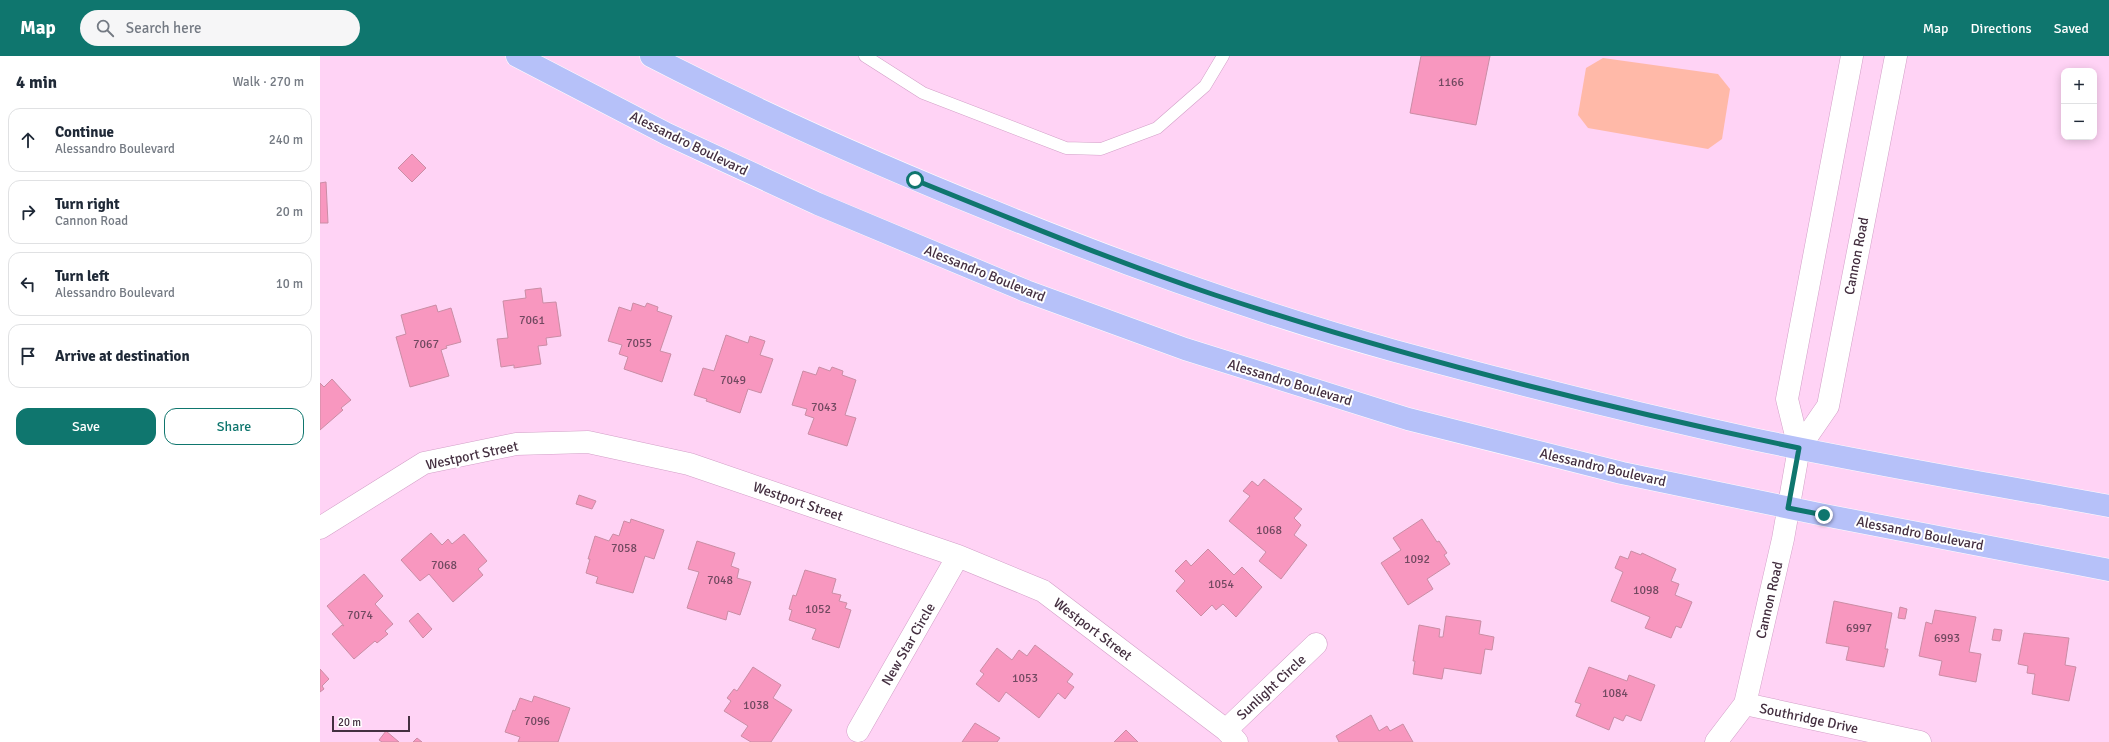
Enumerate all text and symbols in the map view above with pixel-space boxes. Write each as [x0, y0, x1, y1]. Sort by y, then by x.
search box [80, 10, 360, 46]
text: Map [20, 16, 56, 40]
icon: search [94, 17, 116, 39]
text: Search here [126, 19, 201, 37]
text: Map [1923, 20, 1949, 37]
text: Directions [1971, 20, 2032, 37]
text: Saved [2054, 20, 2089, 37]
map controls [2061, 68, 2097, 140]
button: + [2061, 68, 2097, 104]
text: 4 min [16, 72, 57, 93]
text: Walk · 270 m [233, 74, 304, 90]
house number: 1166 [1438, 75, 1464, 90]
button: − [2061, 104, 2097, 140]
street label: Alessandro Boulevard [627, 108, 751, 179]
text: Continue [55, 123, 114, 141]
icon: ahead [17, 129, 39, 151]
text: 240 m [269, 132, 303, 148]
text: Alessandro Boulevard [55, 141, 175, 157]
route start [906, 171, 924, 189]
text: Turn right [55, 195, 120, 213]
icon: right [17, 201, 39, 223]
text: 20 m [276, 204, 303, 220]
text: Cannon Road [55, 213, 128, 229]
street label: Cannon Road [1841, 216, 1872, 296]
street label: Alessandro Boulevard [922, 241, 1048, 306]
text: Turn left [55, 267, 109, 285]
icon: left [17, 273, 39, 295]
text: 10 m [276, 276, 303, 292]
text: Alessandro Boulevard [55, 285, 175, 301]
house number: 7061 [519, 313, 545, 328]
house number: 7055 [626, 336, 652, 351]
house number: 7067 [413, 337, 439, 352]
icon: arrive [17, 345, 39, 367]
text: Arrive at destination [55, 347, 190, 365]
street label: Alessandro Boulevard [1226, 355, 1354, 409]
house number: 7049 [720, 373, 746, 388]
house number: 7043 [811, 400, 837, 415]
button: Save [16, 408, 156, 445]
button: Share [164, 408, 304, 445]
street label: Westport Street [424, 437, 520, 474]
street label: Alessandro Boulevard [1538, 445, 1668, 490]
street label: Westport Street [751, 478, 845, 525]
route end [1815, 506, 1833, 524]
street label: Alessandro Boulevard [1855, 513, 1985, 554]
house number: 1068 [1256, 523, 1282, 538]
house number: 7058 [611, 541, 637, 556]
house number: 1092 [1404, 552, 1430, 567]
house number: 7068 [431, 558, 457, 573]
street label: Cannon Road [1752, 560, 1787, 640]
house number: 7048 [707, 573, 733, 588]
house number: 1054 [1208, 577, 1234, 592]
house number: 1098 [1633, 583, 1659, 598]
street label: Westport Street [1050, 594, 1135, 665]
street label: New Star Circle [878, 600, 939, 688]
house number: 1052 [805, 602, 831, 617]
house number: 7074 [347, 608, 373, 623]
house number: 6997 [1846, 621, 1872, 636]
house number: 6993 [1934, 631, 1960, 646]
street label: Sunlight Circle [1233, 651, 1310, 724]
house number: 1053 [1012, 671, 1038, 686]
house number: 1084 [1602, 686, 1628, 701]
house number: 1038 [743, 698, 769, 713]
street label: Southridge Drive [1758, 700, 1860, 737]
scale bar [332, 714, 410, 733]
house number: 7096 [524, 714, 550, 729]
text: 20 m [338, 716, 361, 729]

